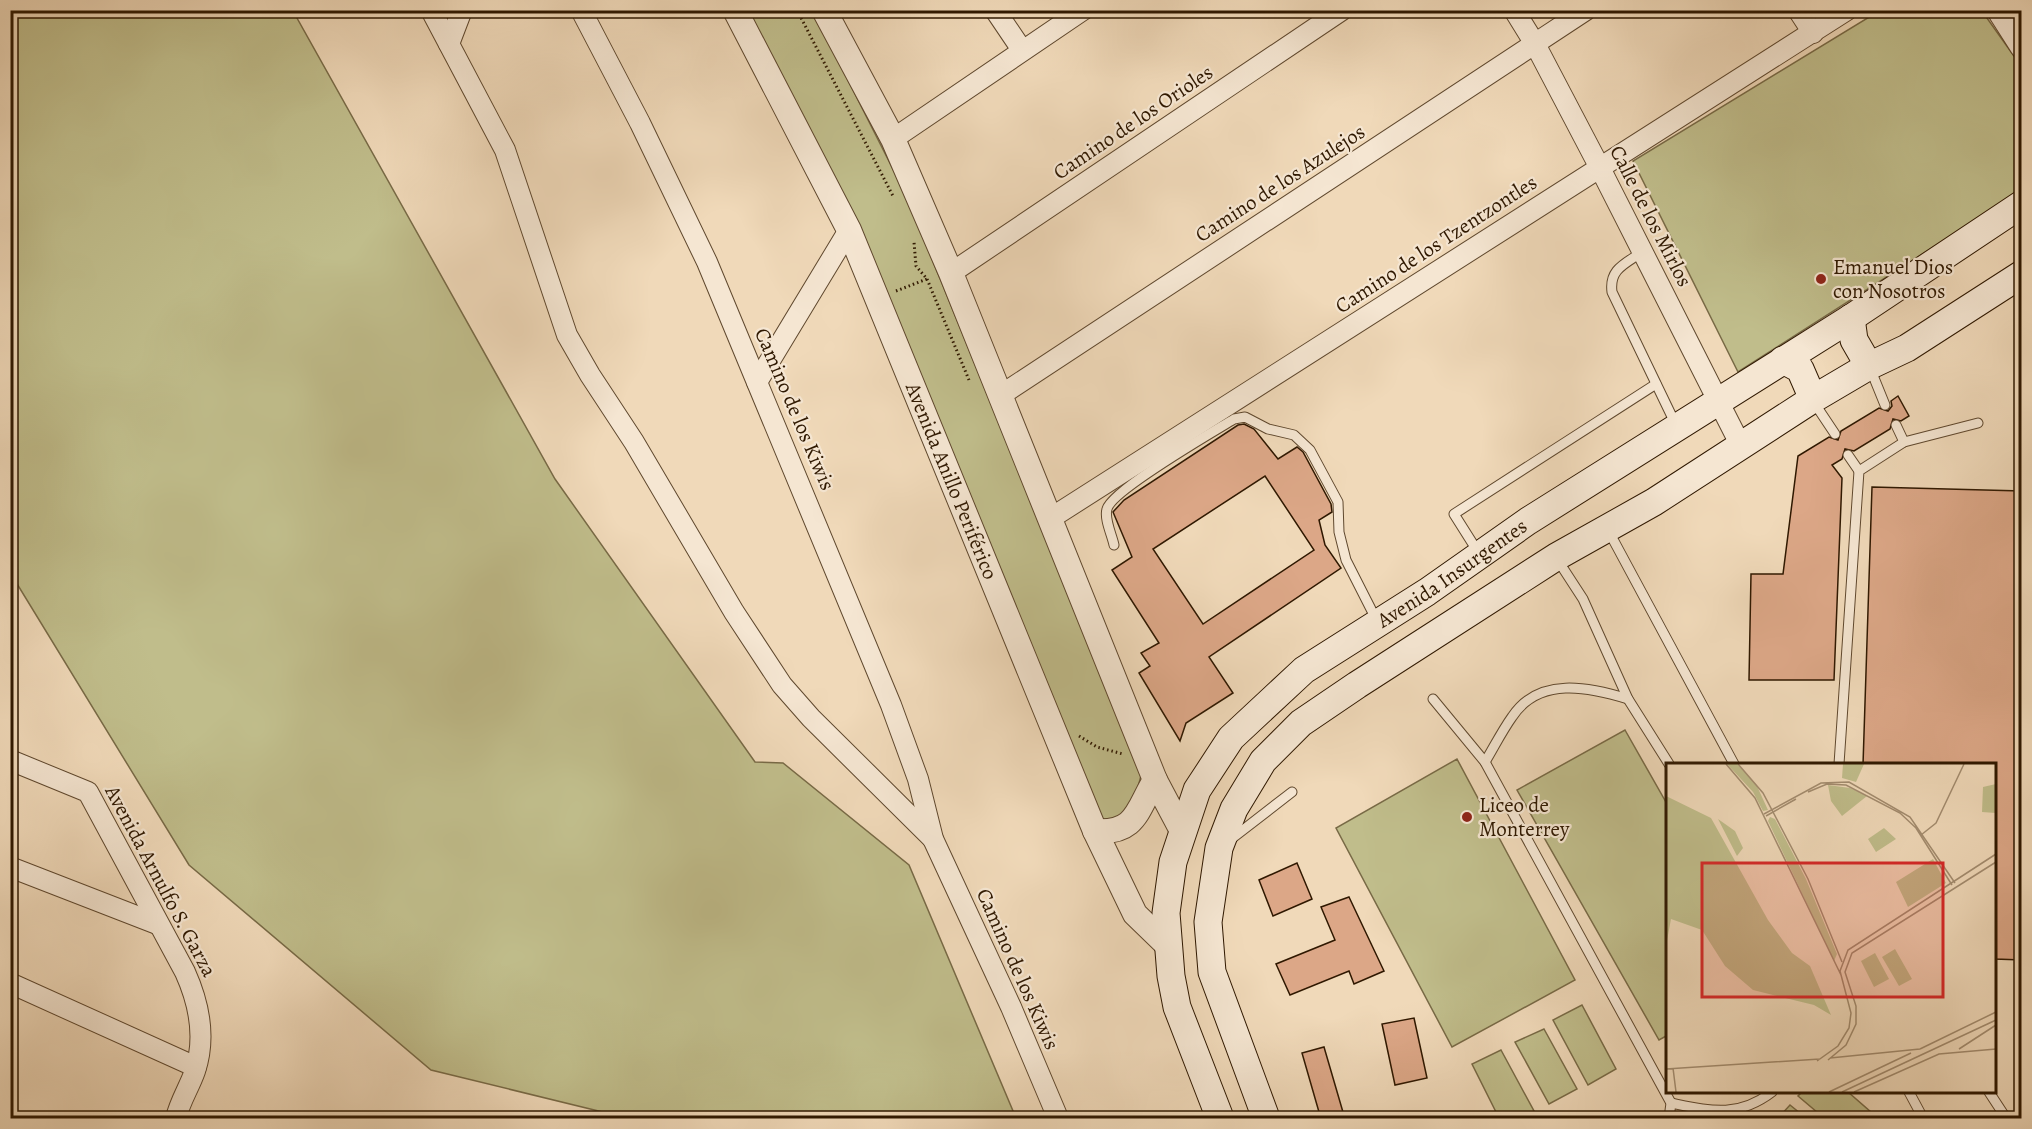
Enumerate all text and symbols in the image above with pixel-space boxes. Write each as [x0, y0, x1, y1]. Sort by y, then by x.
street label: Camino de los Orioles [1047, 58, 1219, 186]
street label: Camino de los Azulejos [1190, 117, 1370, 249]
street label: Calle de los Mirlos [1603, 140, 1699, 292]
street label: Camino de los Tzentzontles [1330, 168, 1542, 320]
place label: Emanuel Dios con Nosotros [1833, 253, 1953, 305]
marker: Emanuel Dios con Nosotros [1814, 272, 1828, 286]
street label: Camino de los Kiwis [748, 324, 842, 494]
street label: Avenida Anillo Periférico [899, 377, 1005, 584]
street label: Avenida Insurgentes [1371, 512, 1533, 635]
inset map [1666, 763, 1996, 1093]
street label: Avenida Arnulfo S. Garza [98, 779, 223, 982]
place label: Liceo de Monterrey [1479, 791, 1570, 843]
marker: Liceo de Monterrey [1460, 810, 1474, 824]
street label: Camino de los Kiwis [970, 884, 1066, 1054]

